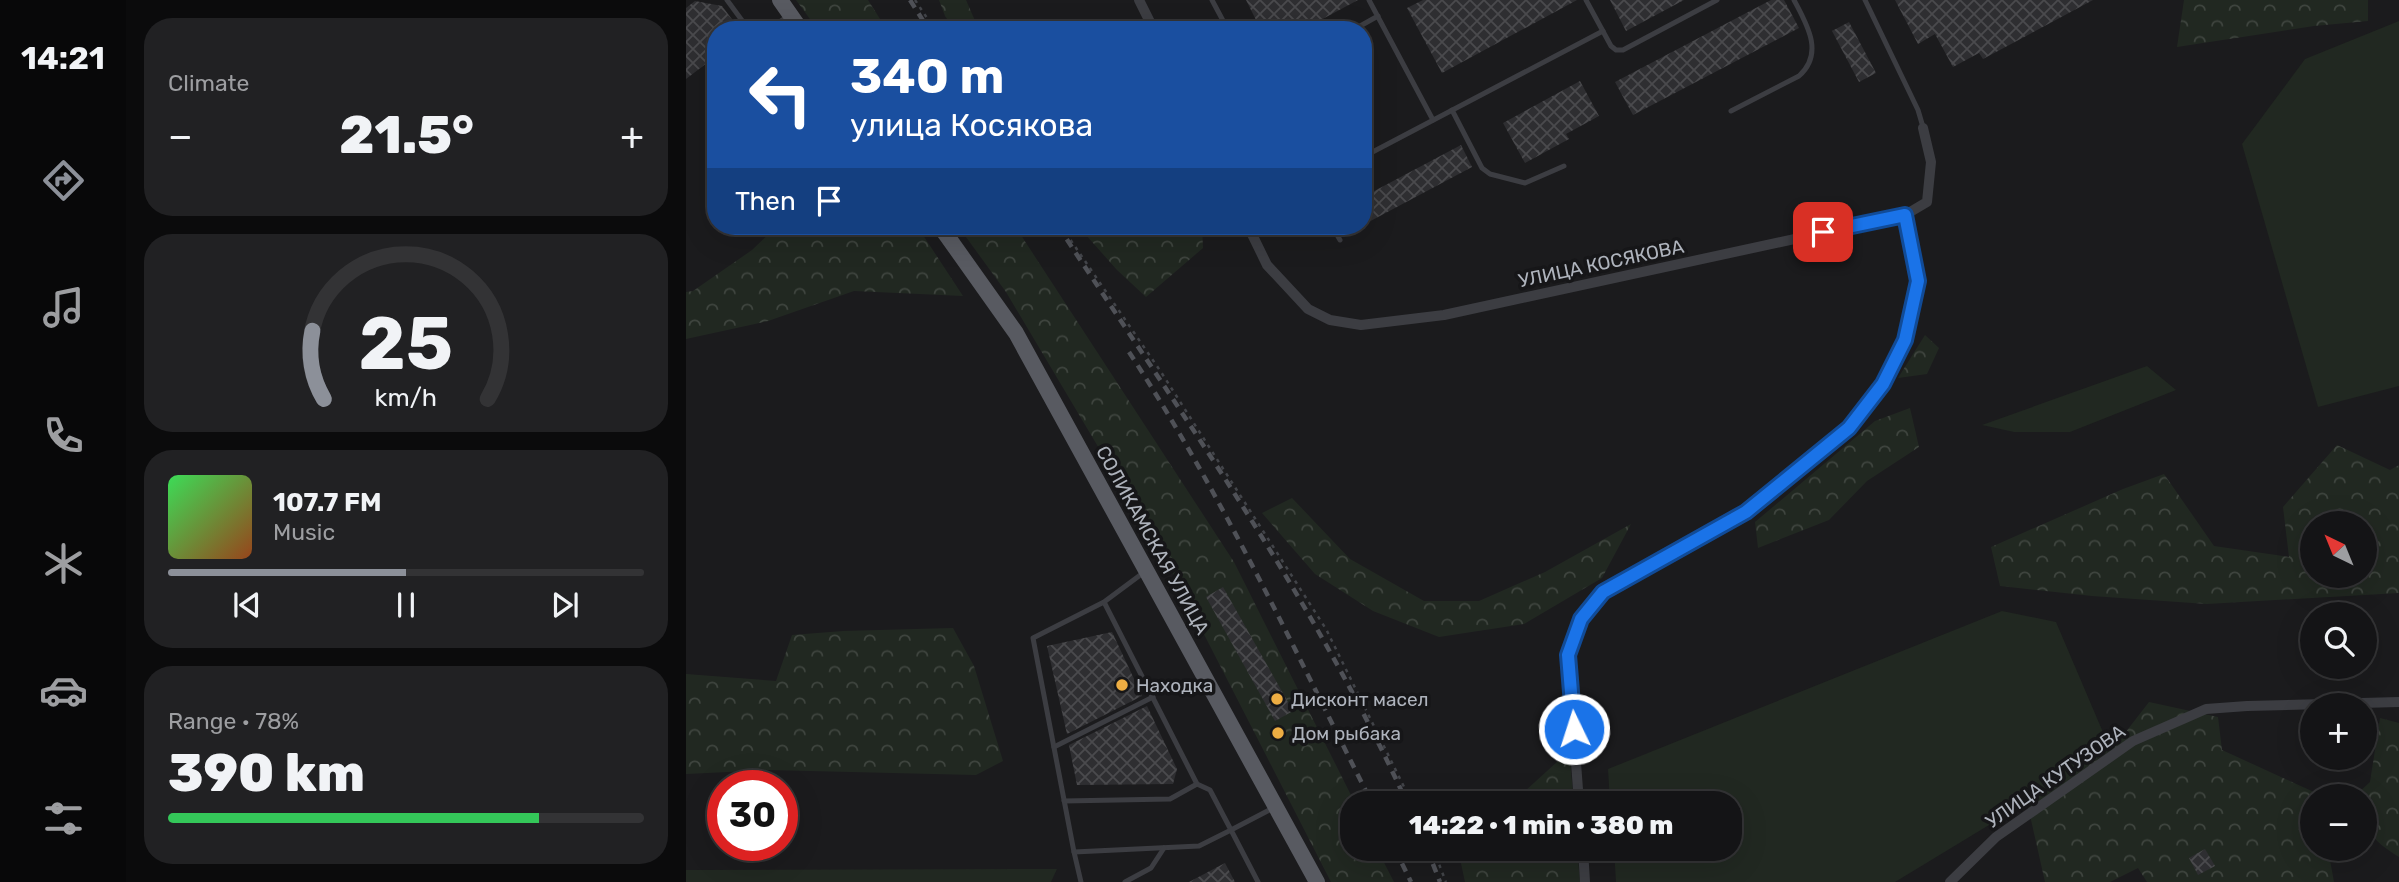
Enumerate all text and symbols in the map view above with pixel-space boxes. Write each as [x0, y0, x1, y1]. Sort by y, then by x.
text: 14:21 [21, 39, 105, 77]
text: 340 m [850, 47, 1004, 105]
icon: left [735, 49, 826, 140]
text: Climate [168, 69, 249, 97]
text: 21.5° [339, 104, 474, 166]
text: улица Косякова [850, 106, 1093, 144]
text: − [168, 113, 193, 159]
text: + [620, 113, 644, 159]
icon: directions [39, 156, 88, 205]
icon: arrive [810, 182, 848, 220]
text: Then [735, 186, 796, 217]
pin [1793, 202, 1853, 262]
icon: arrive [1804, 213, 1842, 251]
street label: УЛИЦА КОСЯКОВА [1516, 235, 1686, 292]
icon: music [39, 283, 88, 332]
text: 25 [359, 301, 453, 387]
text: km/h [375, 383, 437, 412]
icon: phone [39, 411, 88, 460]
street label: СОЛИКАМСКАЯ УЛИЦА [1091, 442, 1214, 639]
text: 107.7 FM [273, 487, 382, 518]
north arrow [2300, 511, 2376, 588]
map controls [2300, 511, 2377, 861]
text: Music [273, 518, 335, 546]
icon: climate [39, 539, 88, 588]
icon: previous [228, 586, 266, 624]
icon: pause [387, 586, 425, 624]
icon: next [546, 586, 584, 624]
button: search [2300, 602, 2377, 679]
icon: car [39, 666, 88, 715]
place label: Находка [1136, 674, 1213, 697]
marker: Находка [1114, 677, 1130, 693]
place label: Дисконт масел [1291, 688, 1429, 711]
marker: Дисконт масел [1269, 691, 1285, 707]
position arrow [1537, 692, 1611, 766]
button: + [2300, 693, 2377, 770]
text: Range · 78% [168, 707, 299, 735]
street label: УЛИЦА КУТУЗОВА [1981, 720, 2130, 833]
place label: Дом рыбака [1292, 722, 1401, 745]
marker: Дом рыбака [1270, 725, 1286, 741]
text: 390 km [168, 742, 365, 804]
speed limit sign: 30 [707, 770, 798, 861]
button: − [2300, 784, 2377, 861]
icon: filters [39, 794, 88, 843]
text: 14:22 · 1 min · 380 m [1409, 810, 1673, 841]

